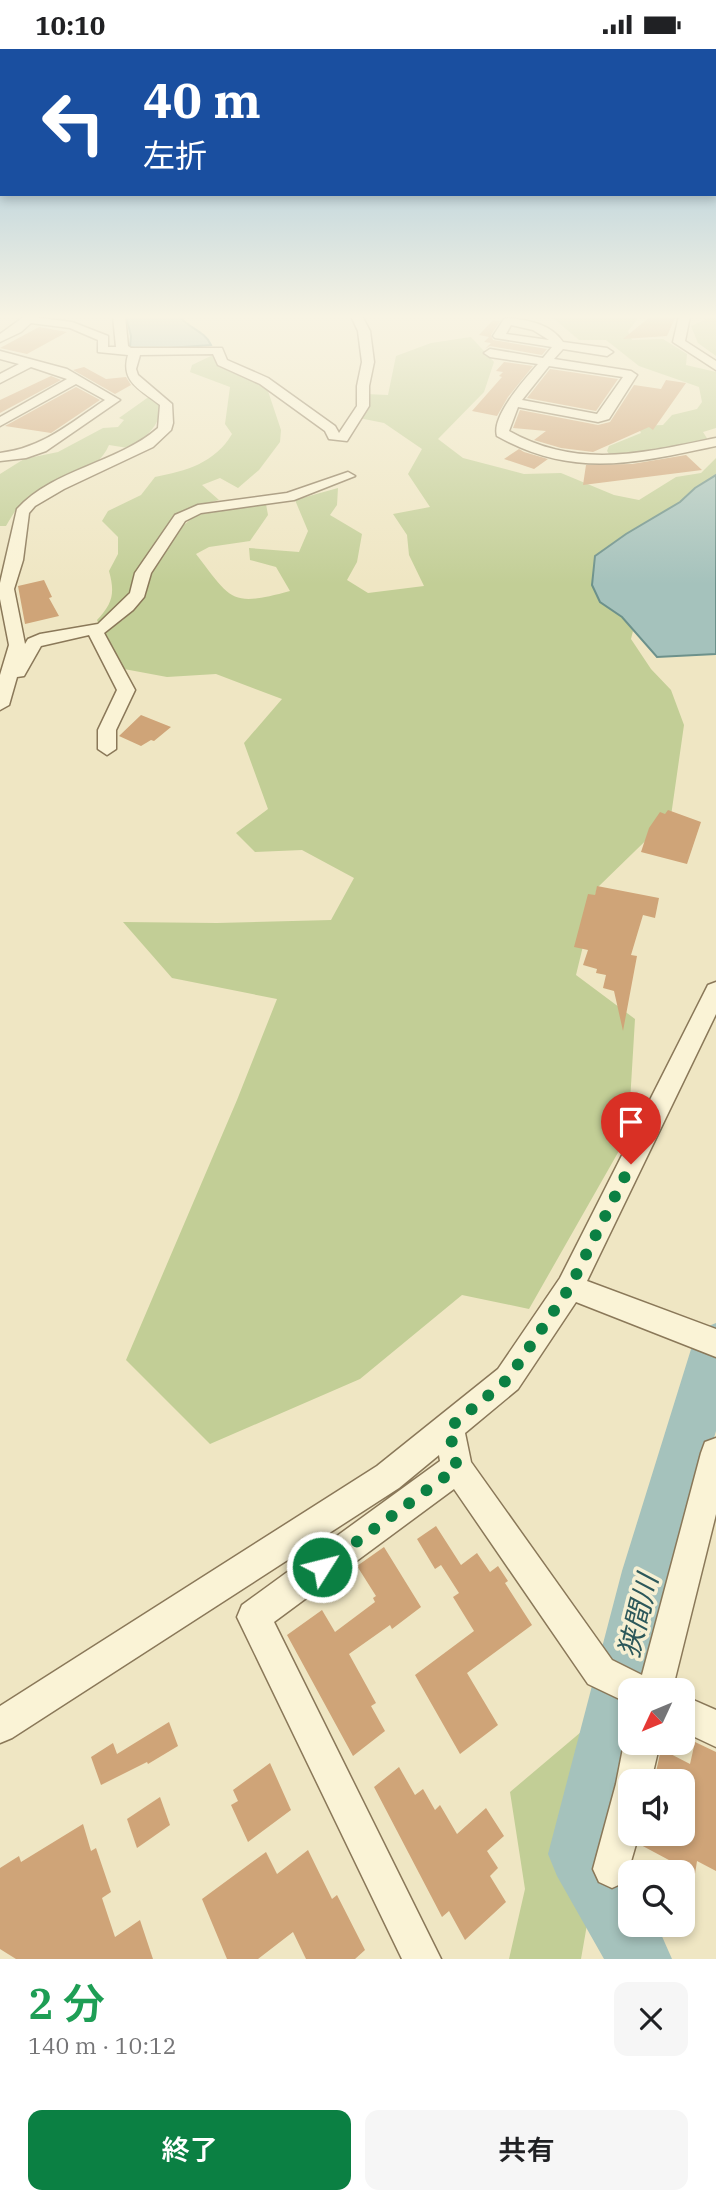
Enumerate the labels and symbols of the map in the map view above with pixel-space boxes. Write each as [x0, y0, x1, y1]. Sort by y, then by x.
pin [601, 1092, 661, 1164]
position arrow [285, 1530, 359, 1604]
water label: 狭間川 [609, 1568, 666, 1661]
north arrow [618, 1678, 695, 1755]

